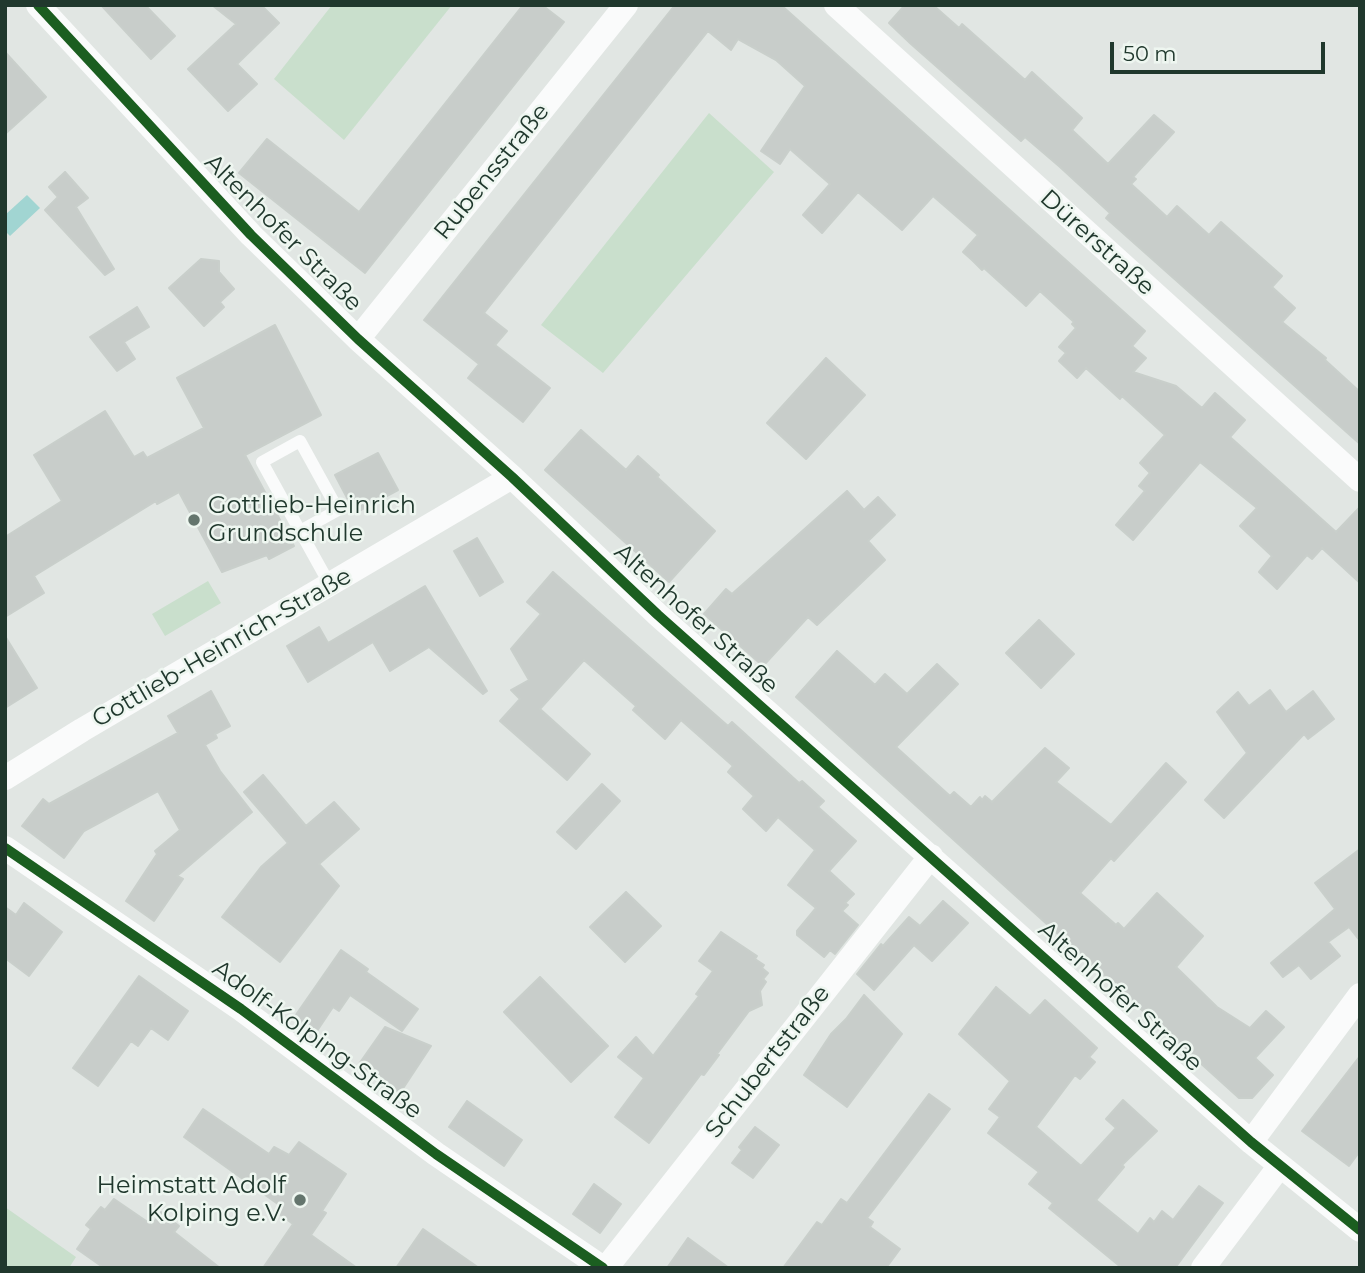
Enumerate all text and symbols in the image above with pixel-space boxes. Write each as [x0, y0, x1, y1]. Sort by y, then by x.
scale bar [1113, 28, 1328, 72]
text: 50 m [1123, 41, 1177, 66]
street label: Rubensstraße [428, 98, 556, 246]
street label: Altenhofer Straße [198, 148, 368, 318]
street label: Dürerstraße [1034, 184, 1160, 302]
place label: Gottlieb-Heinrich Grundschule [208, 492, 416, 548]
marker: Gottlieb-Heinrich Grundschule [186, 512, 202, 528]
street label: Altenhofer Straße [608, 538, 784, 700]
street label: Gottlieb-Heinrich-Straße [87, 562, 357, 734]
street label: Altenhofer Straße [1032, 916, 1208, 1078]
street label: Adolf-Kolping-Straße [207, 954, 427, 1126]
street label: Schubertstraße [699, 980, 837, 1144]
place label: Heimstatt Adolf Kolping e.V. [96, 1172, 286, 1228]
marker: Heimstatt Adolf Kolping e.V. [292, 1192, 308, 1208]

